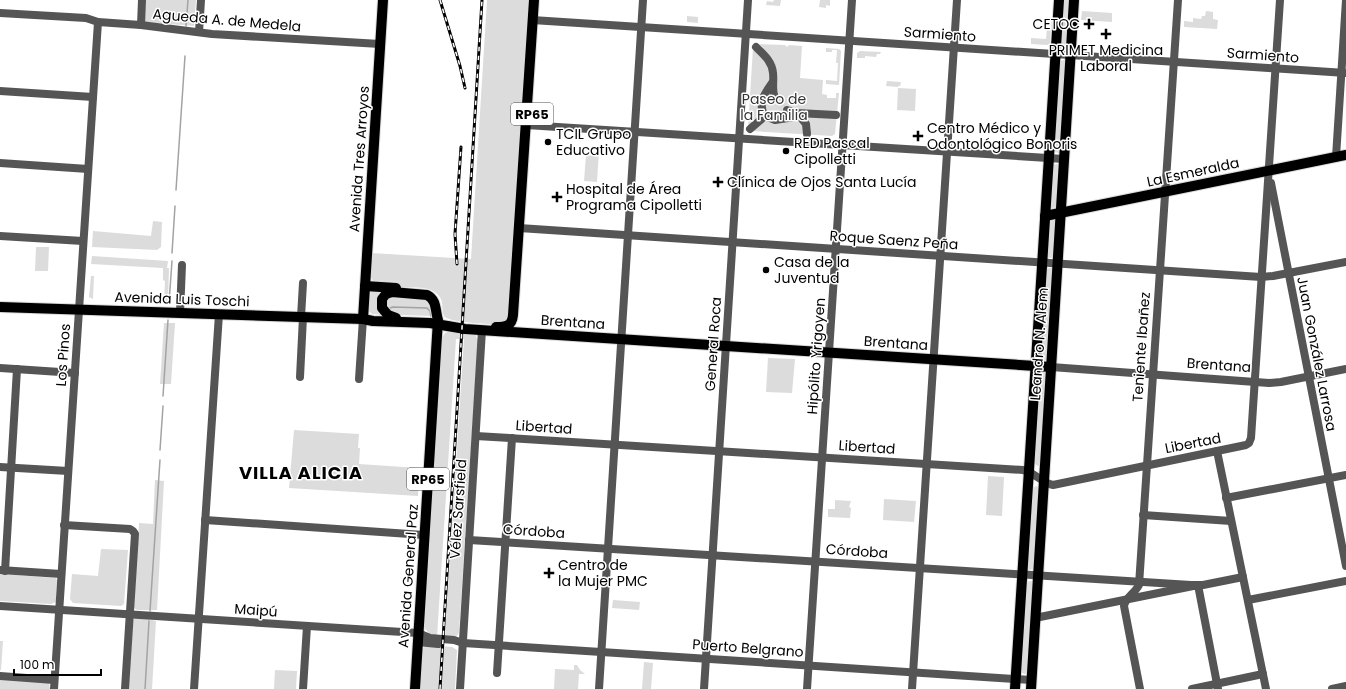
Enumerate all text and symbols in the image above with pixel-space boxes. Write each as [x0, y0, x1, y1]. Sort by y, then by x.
street label: Agueda A. de Medela [152, 4, 302, 36]
place label: CETOC [1033, 14, 1080, 34]
marker: CETOC [1083, 18, 1095, 30]
street label: Sarmiento [903, 21, 977, 47]
marker: PRIMET Medicina Laboral [1100, 28, 1112, 40]
place label: PRIMET Medicina Laboral [1049, 40, 1163, 76]
street label: Sarmiento [1226, 42, 1300, 68]
street label: Avenida Tres Arroyos [344, 85, 374, 233]
park label: Paseo de la Familia [740, 89, 808, 125]
road number: RP65 [511, 103, 553, 125]
place label: Centro Médico y Odontológico Bonoris [927, 118, 1077, 154]
place label: TCIL Grupo Educativo [556, 124, 631, 160]
marker: Centro Médico y Odontológico Bonoris [912, 130, 924, 142]
place label: RED Pascal Cipolletti [794, 133, 870, 169]
marker: TCIL Grupo Educativo [543, 137, 553, 147]
marker: RED Pascal Cipolletti [781, 146, 791, 156]
street label: La Esmeralda [1145, 152, 1241, 192]
place label: Clínica de Ojos Santa Lucía [727, 172, 917, 192]
marker: Clínica de Ojos Santa Lucía [712, 176, 724, 188]
place label: Hospital de Área Programa Cipolletti [566, 179, 702, 215]
marker: Hospital de Área Programa Cipolletti [551, 191, 563, 203]
street label: Roque Saenz Peña [829, 226, 959, 254]
place label: Casa de la Juventud [774, 252, 850, 288]
marker: Casa de la Juventud [761, 265, 771, 275]
street label: Juan González Larrosa [1292, 275, 1342, 433]
street label: Avenida Luis Toschi [114, 287, 250, 311]
street label: Leandro N. Alem [1025, 287, 1053, 401]
street label: Teniente Ibañez [1127, 291, 1155, 403]
street label: General Roca [700, 296, 726, 392]
street label: Hipólito Yrigoyen [802, 297, 830, 415]
street label: Brentana [540, 310, 606, 334]
street label: Los Pinos [51, 323, 75, 387]
street label: Brentana [863, 331, 929, 355]
street label: Brentana [1186, 353, 1252, 377]
street label: Libertad [515, 415, 573, 439]
street label: Libertad [1163, 428, 1223, 458]
street label: Libertad [838, 435, 896, 459]
street label: Vélez Sarsfield [445, 458, 471, 560]
district label: VILLA ALICIA [239, 460, 363, 485]
road number: RP65 [407, 468, 449, 490]
street label: Avenida General Paz [393, 503, 423, 649]
street label: Córdoba [502, 519, 566, 543]
street label: Córdoba [825, 539, 889, 563]
place label: Centro de la Mujer PMC [558, 555, 648, 591]
marker: Centro de la Mujer PMC [543, 567, 555, 579]
street label: Maipú [234, 599, 278, 621]
street label: Puerto Belgrano [692, 634, 804, 662]
scale bar [14, 651, 101, 677]
text: 100 m [20, 656, 54, 673]

